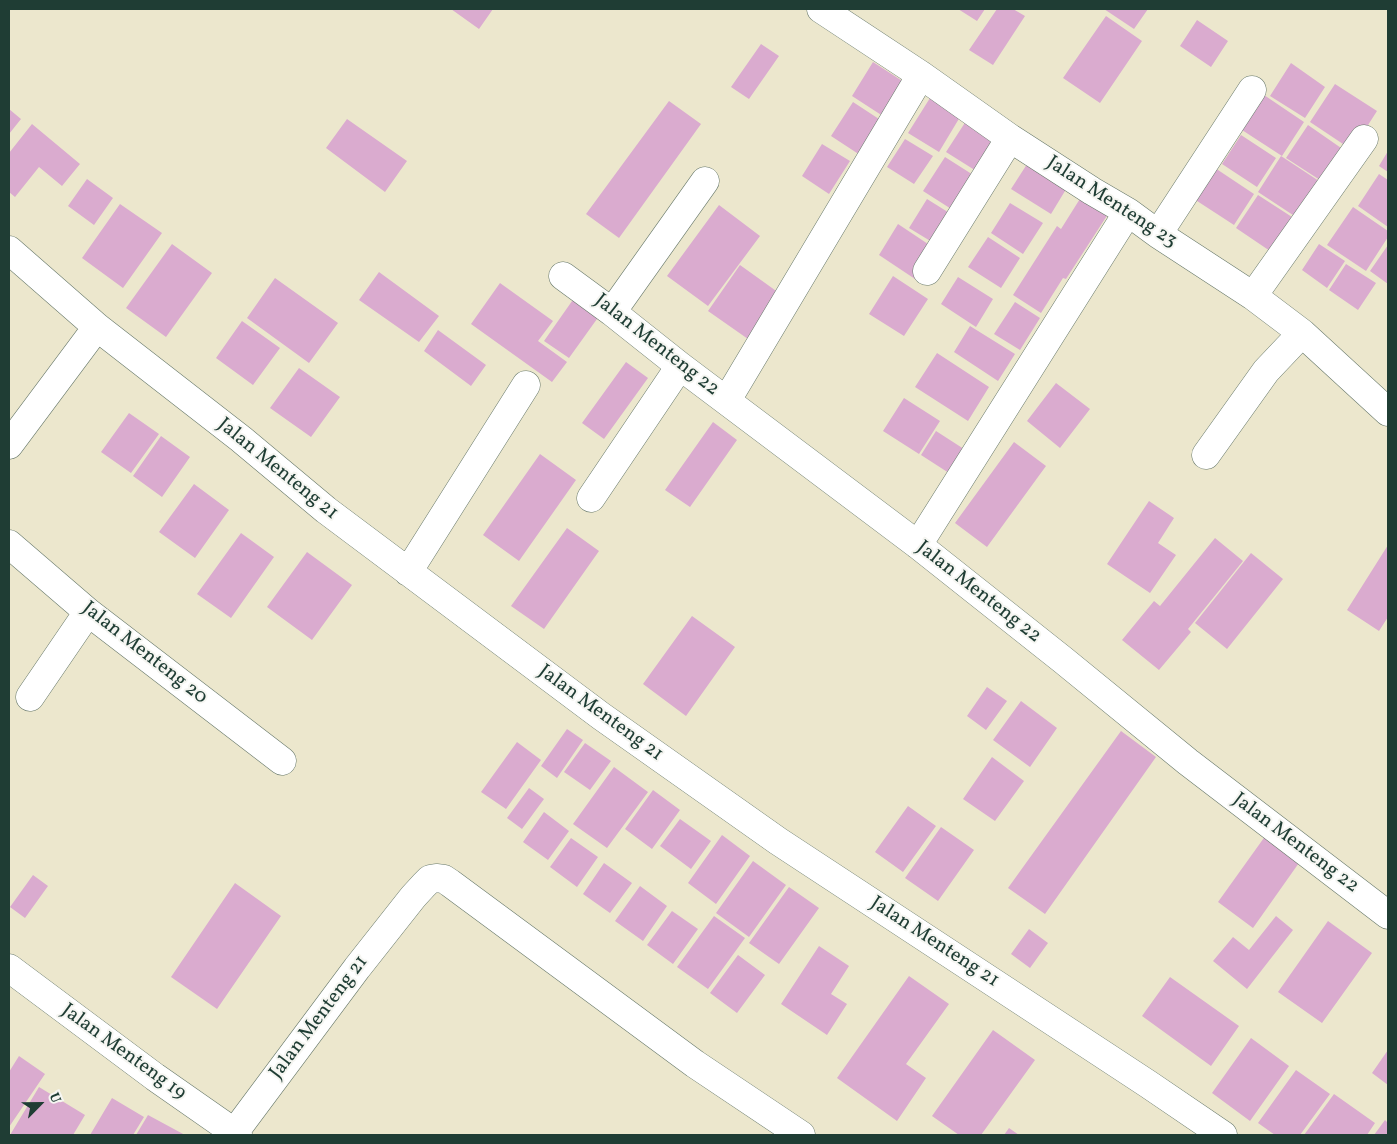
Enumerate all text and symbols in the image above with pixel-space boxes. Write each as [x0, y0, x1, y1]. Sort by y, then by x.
street label: Jalan Menteng 23 [1041, 152, 1181, 254]
street label: Jalan Menteng 22 [589, 290, 723, 402]
street label: Jalan Menteng 21 [212, 414, 342, 526]
street label: Jalan Menteng 22 [911, 537, 1045, 649]
street label: Jalan Menteng 20 [76, 597, 212, 711]
street label: Jalan Menteng 21 [533, 660, 667, 768]
street label: Jalan Menteng 22 [1227, 789, 1363, 899]
street label: Jalan Menteng 21 [865, 892, 1003, 994]
street label: Jalan Menteng 21 [266, 951, 374, 1085]
street label: Jalan Menteng 19 [56, 1000, 190, 1106]
north arrow [15, 1079, 65, 1129]
text: U [44, 1090, 65, 1106]

